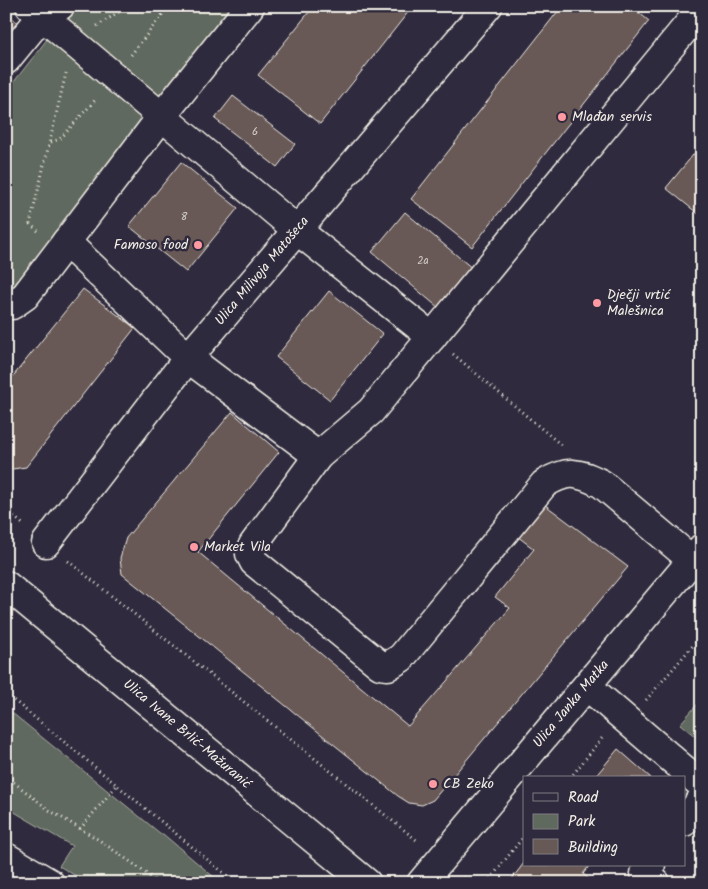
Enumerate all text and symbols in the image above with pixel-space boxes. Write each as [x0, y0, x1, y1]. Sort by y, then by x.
place label: Mlađan servis [572, 106, 652, 128]
marker: Mlađan servis [556, 111, 568, 123]
house number: 6 [252, 123, 258, 141]
house number: 8 [181, 208, 188, 226]
street label: Ulica Milivoja Matošeca [210, 211, 314, 331]
place label: Famoso food [114, 234, 189, 256]
marker: Famoso food [192, 239, 204, 251]
house number: 2a [417, 252, 429, 270]
place label: Dječji vrtić Malešnica [607, 284, 671, 322]
marker: Dječji vrtić Malešnica [591, 297, 603, 309]
place label: Market Vila [204, 536, 271, 558]
marker: Market Vila [188, 541, 200, 553]
street label: Ulica Janka Matka [528, 655, 614, 753]
street label: Ulica Ivane Brlić-Mažuranić [118, 674, 256, 795]
place label: CB Zeko [443, 773, 494, 795]
legend [523, 776, 686, 866]
marker: CB Zeko [427, 778, 439, 790]
text: Road [568, 786, 599, 810]
text: Park [568, 810, 596, 834]
text: Building [568, 836, 618, 860]

